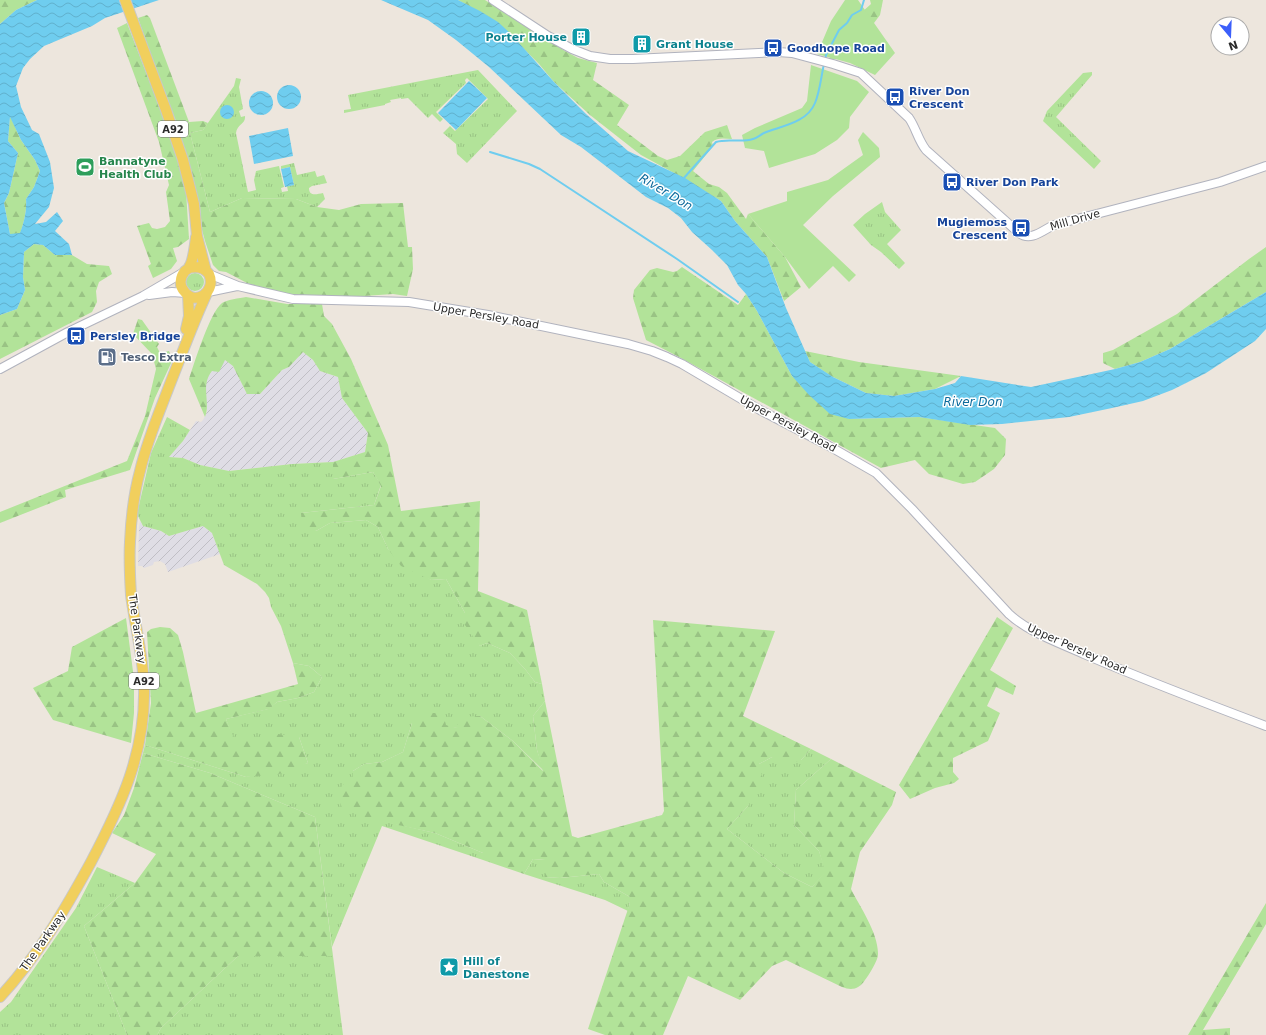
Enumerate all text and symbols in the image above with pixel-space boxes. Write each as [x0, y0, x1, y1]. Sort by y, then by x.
north arrow [1210, 16, 1250, 56]
building icon: Porter House [570, 26, 592, 48]
place label: Porter House [485, 31, 567, 44]
building icon: Grant House [631, 33, 653, 55]
bus stop icon: Goodhope Road [762, 37, 784, 59]
text: N [1227, 37, 1240, 53]
place label: Grant House [656, 38, 733, 51]
place label: Goodhope Road [787, 42, 885, 55]
place label: River Don Crescent [909, 85, 970, 111]
bus stop icon: River Don Crescent [884, 86, 906, 108]
road number: A92 [158, 121, 188, 137]
place label: Bannatyne Health Club [99, 155, 171, 181]
sports icon: Bannatyne Health Club [74, 156, 96, 178]
water label: River Don [637, 171, 695, 213]
bus stop icon: River Don Park [941, 171, 963, 193]
place label: River Don Park [966, 176, 1059, 189]
street label: Mill Drive [1048, 207, 1102, 233]
place label: Mugiemoss Crescent [937, 216, 1007, 242]
bus stop icon: Mugiemoss Crescent [1010, 217, 1032, 239]
street label: Upper Persley Road [432, 300, 540, 332]
bus stop icon: Persley Bridge [65, 325, 87, 347]
place label: Persley Bridge [90, 330, 181, 343]
fuel station icon: Tesco Extra [96, 346, 118, 368]
place label: Tesco Extra [121, 351, 192, 364]
street label: Upper Persley Road [737, 393, 839, 455]
water label: River Don [943, 395, 1003, 409]
street label: The Parkway [126, 592, 148, 665]
street label: Upper Persley Road [1025, 621, 1129, 677]
road number: A92 [129, 673, 159, 689]
street label: The Parkway [17, 908, 69, 974]
place label: Hill of Danestone [463, 955, 530, 981]
place icon: Hill of Danestone [438, 956, 460, 978]

